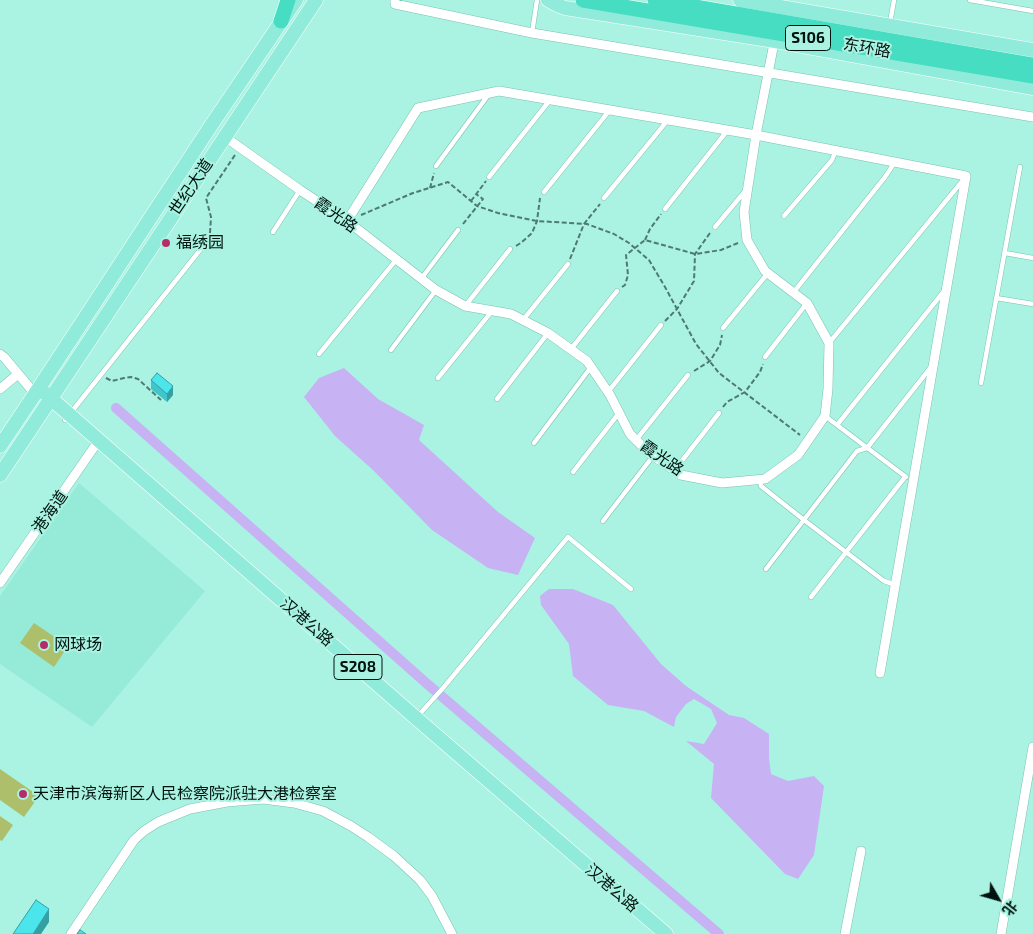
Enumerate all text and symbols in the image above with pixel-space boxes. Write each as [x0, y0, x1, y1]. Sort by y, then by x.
road number: S106 [786, 26, 830, 50]
street label: 东环路 [842, 34, 892, 62]
street label: 世纪大道 [165, 155, 217, 219]
street label: 霞光路 [311, 193, 361, 237]
place label: 福绣园 [176, 233, 224, 253]
marker: 福绣园 [160, 237, 172, 249]
street label: 霞光路 [637, 436, 687, 480]
street label: 港海道 [28, 487, 72, 537]
street label: 汉港公路 [277, 594, 337, 650]
place label: 网球场 [54, 635, 102, 655]
marker: 网球场 [38, 639, 50, 651]
road number: S208 [334, 654, 382, 680]
place label: 天津市滨海新区人民检察院派驻大港检察室 [33, 784, 337, 804]
marker: 天津市滨海新区人民检察院派驻大港检察室 [17, 788, 29, 800]
street label: 汉港公路 [582, 860, 642, 916]
north arrow [973, 874, 1023, 924]
text: 北 [999, 898, 1021, 919]

